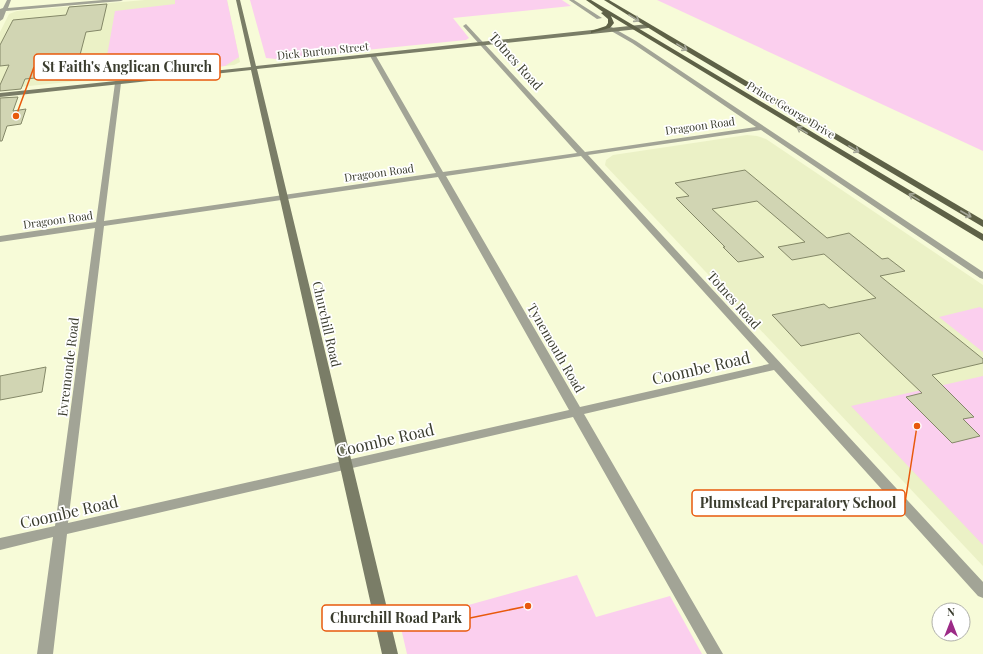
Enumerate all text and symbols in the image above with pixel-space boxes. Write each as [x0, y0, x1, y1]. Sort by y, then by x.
one-way arrow [628, 14, 640, 22]
street label: Totnes Road [486, 28, 547, 94]
street label: Dick Burton Street [276, 38, 370, 63]
one-way arrow [676, 43, 688, 51]
callout: St Faith's Anglican Church [34, 54, 220, 80]
text: St Faith's Anglican Church [42, 57, 213, 76]
street label: Prince George Drive [745, 77, 838, 142]
street label: Dragoon Road [664, 113, 736, 138]
one-way arrow [796, 125, 808, 133]
one-way arrow [848, 145, 860, 153]
street label: Dragoon Road [343, 160, 415, 185]
one-way arrow [908, 192, 920, 200]
street label: Dragoon Road [22, 207, 94, 232]
one-way arrow [960, 211, 972, 219]
street label: Totnes Road [704, 267, 765, 333]
street label: Churchill Road [309, 279, 346, 369]
street label: Tynemouth Road [524, 300, 589, 396]
street label: Evremonde Road [53, 316, 82, 417]
street label: Coombe Road [650, 346, 752, 389]
street label: Coombe Road [334, 418, 436, 461]
street label: Coombe Road [18, 490, 120, 533]
callout: Plumstead Preparatory School [692, 490, 905, 516]
text: Plumstead Preparatory School [700, 493, 897, 512]
north arrow [931, 602, 971, 642]
text: N [947, 604, 955, 619]
callout: Churchill Road Park [322, 605, 470, 631]
text: Churchill Road Park [330, 608, 463, 627]

